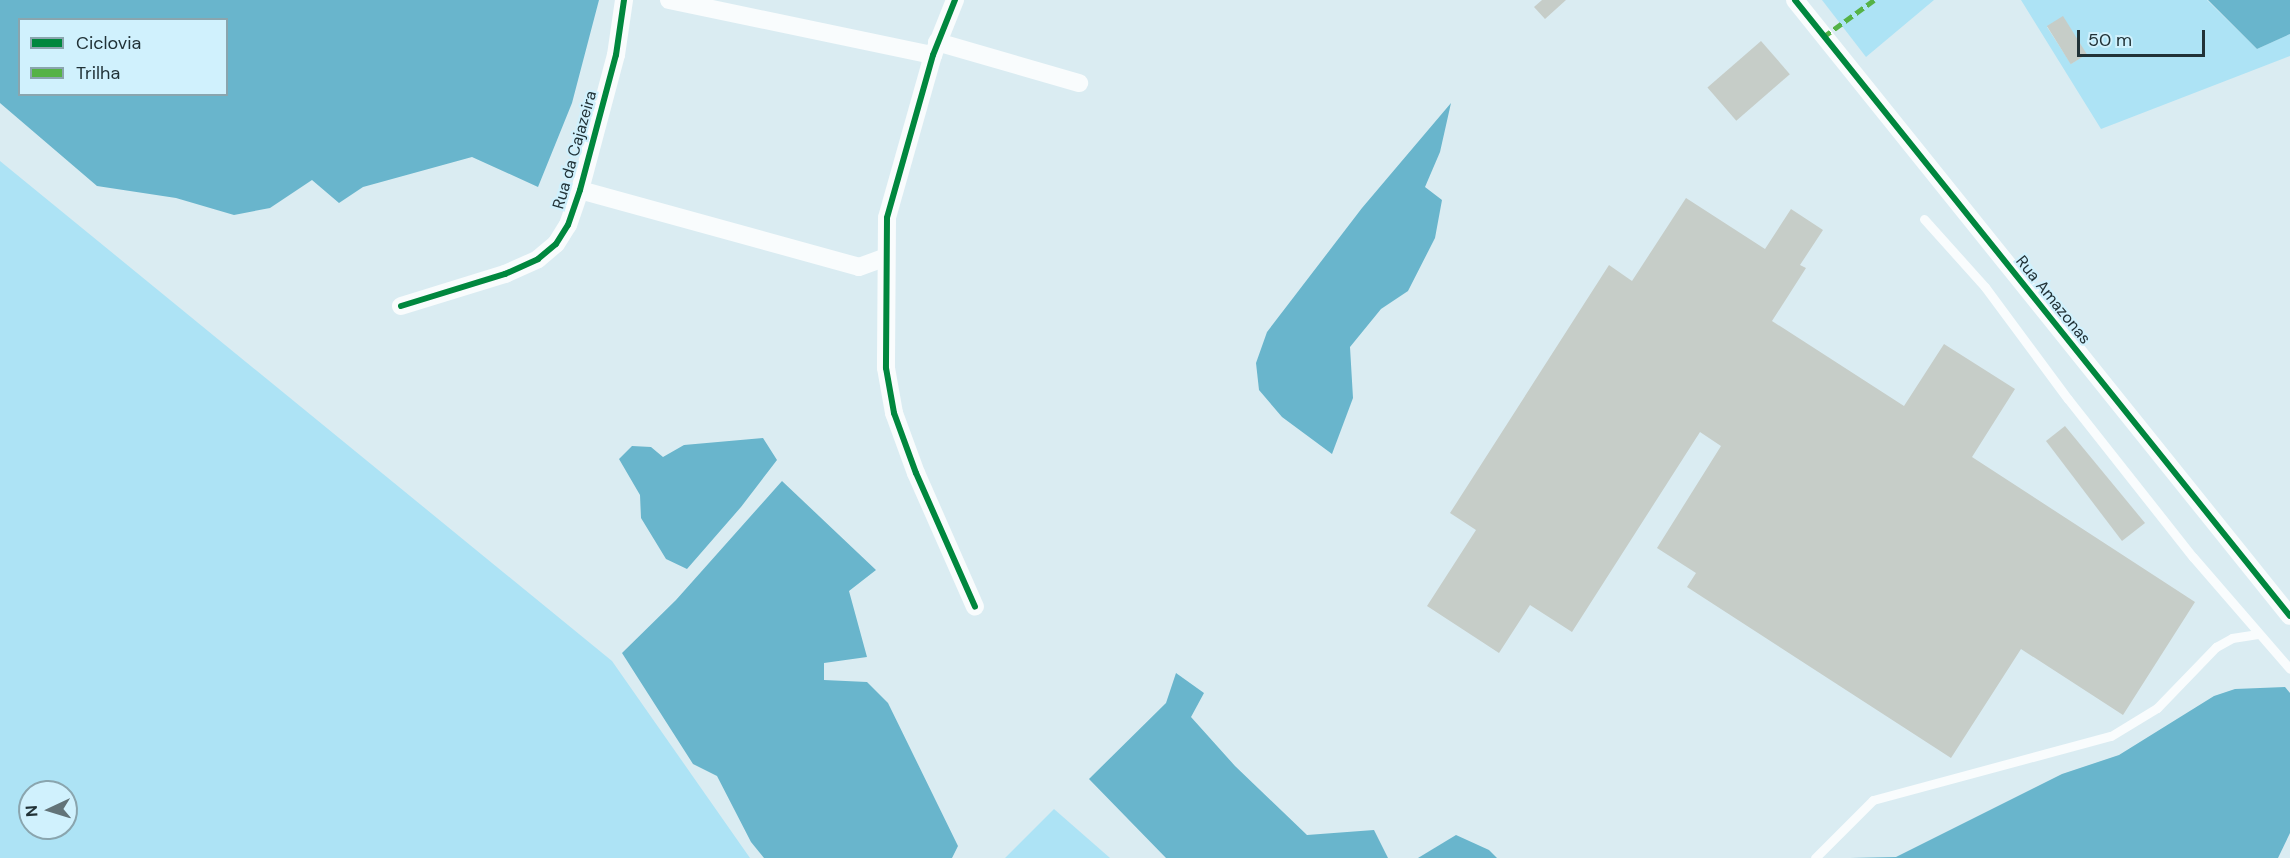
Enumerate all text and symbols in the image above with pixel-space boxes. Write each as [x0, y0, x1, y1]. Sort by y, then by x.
legend [18, 18, 228, 96]
scale bar [2080, 18, 2208, 56]
text: 50 m [2088, 28, 2132, 52]
text: Ciclovia [76, 31, 141, 55]
text: Trilha [76, 61, 120, 85]
street label: Rua da Cajazeira [549, 89, 601, 211]
street label: Rua Amazonas [2012, 252, 2094, 348]
north arrow [18, 780, 78, 840]
text: N [21, 805, 42, 818]

